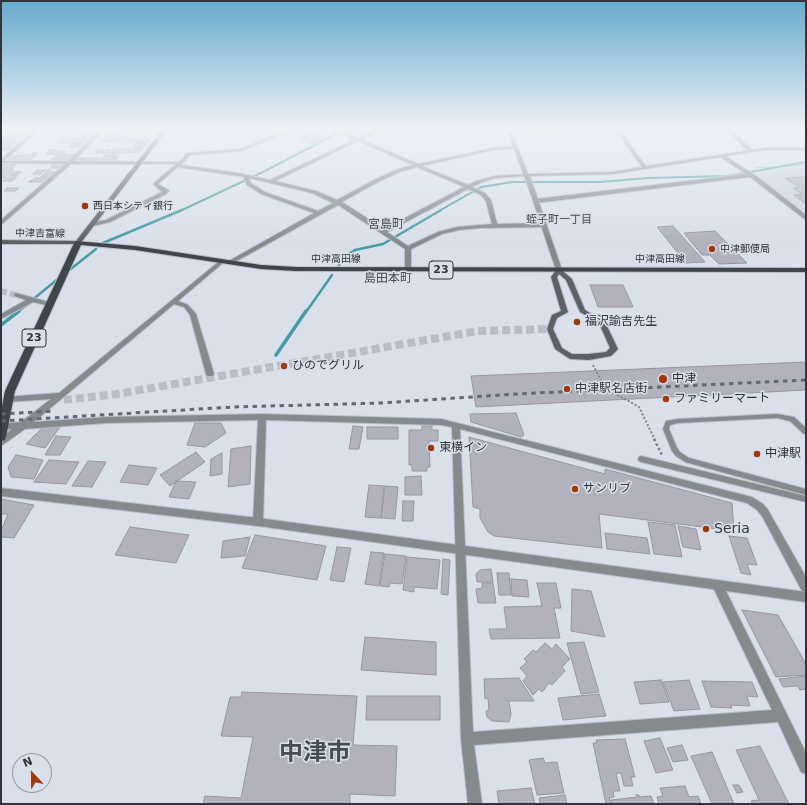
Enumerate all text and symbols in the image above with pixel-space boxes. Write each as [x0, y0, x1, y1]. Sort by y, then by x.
place label: 西日本シティ銀行 [93, 200, 173, 212]
marker: 西日本シティ銀行 [80, 201, 90, 211]
district label: 蛭子町一丁目 [526, 213, 592, 227]
district label: 宮島町 [368, 218, 404, 232]
street label: 中津吉富線 [15, 228, 65, 240]
place label: 中津郵便局 [720, 243, 770, 255]
marker: 中津郵便局 [707, 244, 717, 254]
street label: 中津高田線 [311, 253, 361, 265]
street label: 中津高田線 [635, 253, 685, 265]
road number: 23 [429, 261, 453, 279]
district label: 島田本町 [364, 272, 412, 286]
place label: 福沢諭吉先生 [585, 315, 657, 329]
marker: 福沢諭吉先生 [572, 317, 582, 327]
road number: 23 [22, 329, 46, 347]
place label: ひのでグリル [292, 359, 364, 373]
marker: ひのでグリル [279, 361, 289, 371]
place label: 中津 [672, 372, 696, 386]
marker: 中津 [657, 373, 669, 385]
place label: 中津駅名店街 [575, 382, 647, 396]
marker: 中津駅名店街 [562, 384, 572, 394]
place label: ファミリーマート [674, 392, 770, 406]
marker: ファミリーマート [661, 394, 671, 404]
place label: 東横イン [439, 441, 487, 455]
marker: 東横イン [426, 443, 436, 453]
place label: 中津駅 [765, 447, 801, 461]
marker: 中津駅 [752, 449, 762, 459]
place label: サンリブ [583, 482, 631, 496]
marker: サンリブ [570, 484, 580, 494]
place label: Seria [714, 521, 750, 537]
marker: Seria [701, 524, 711, 534]
district label: 中津市 [279, 740, 351, 768]
north arrow [12, 753, 52, 793]
text: N [21, 755, 34, 770]

